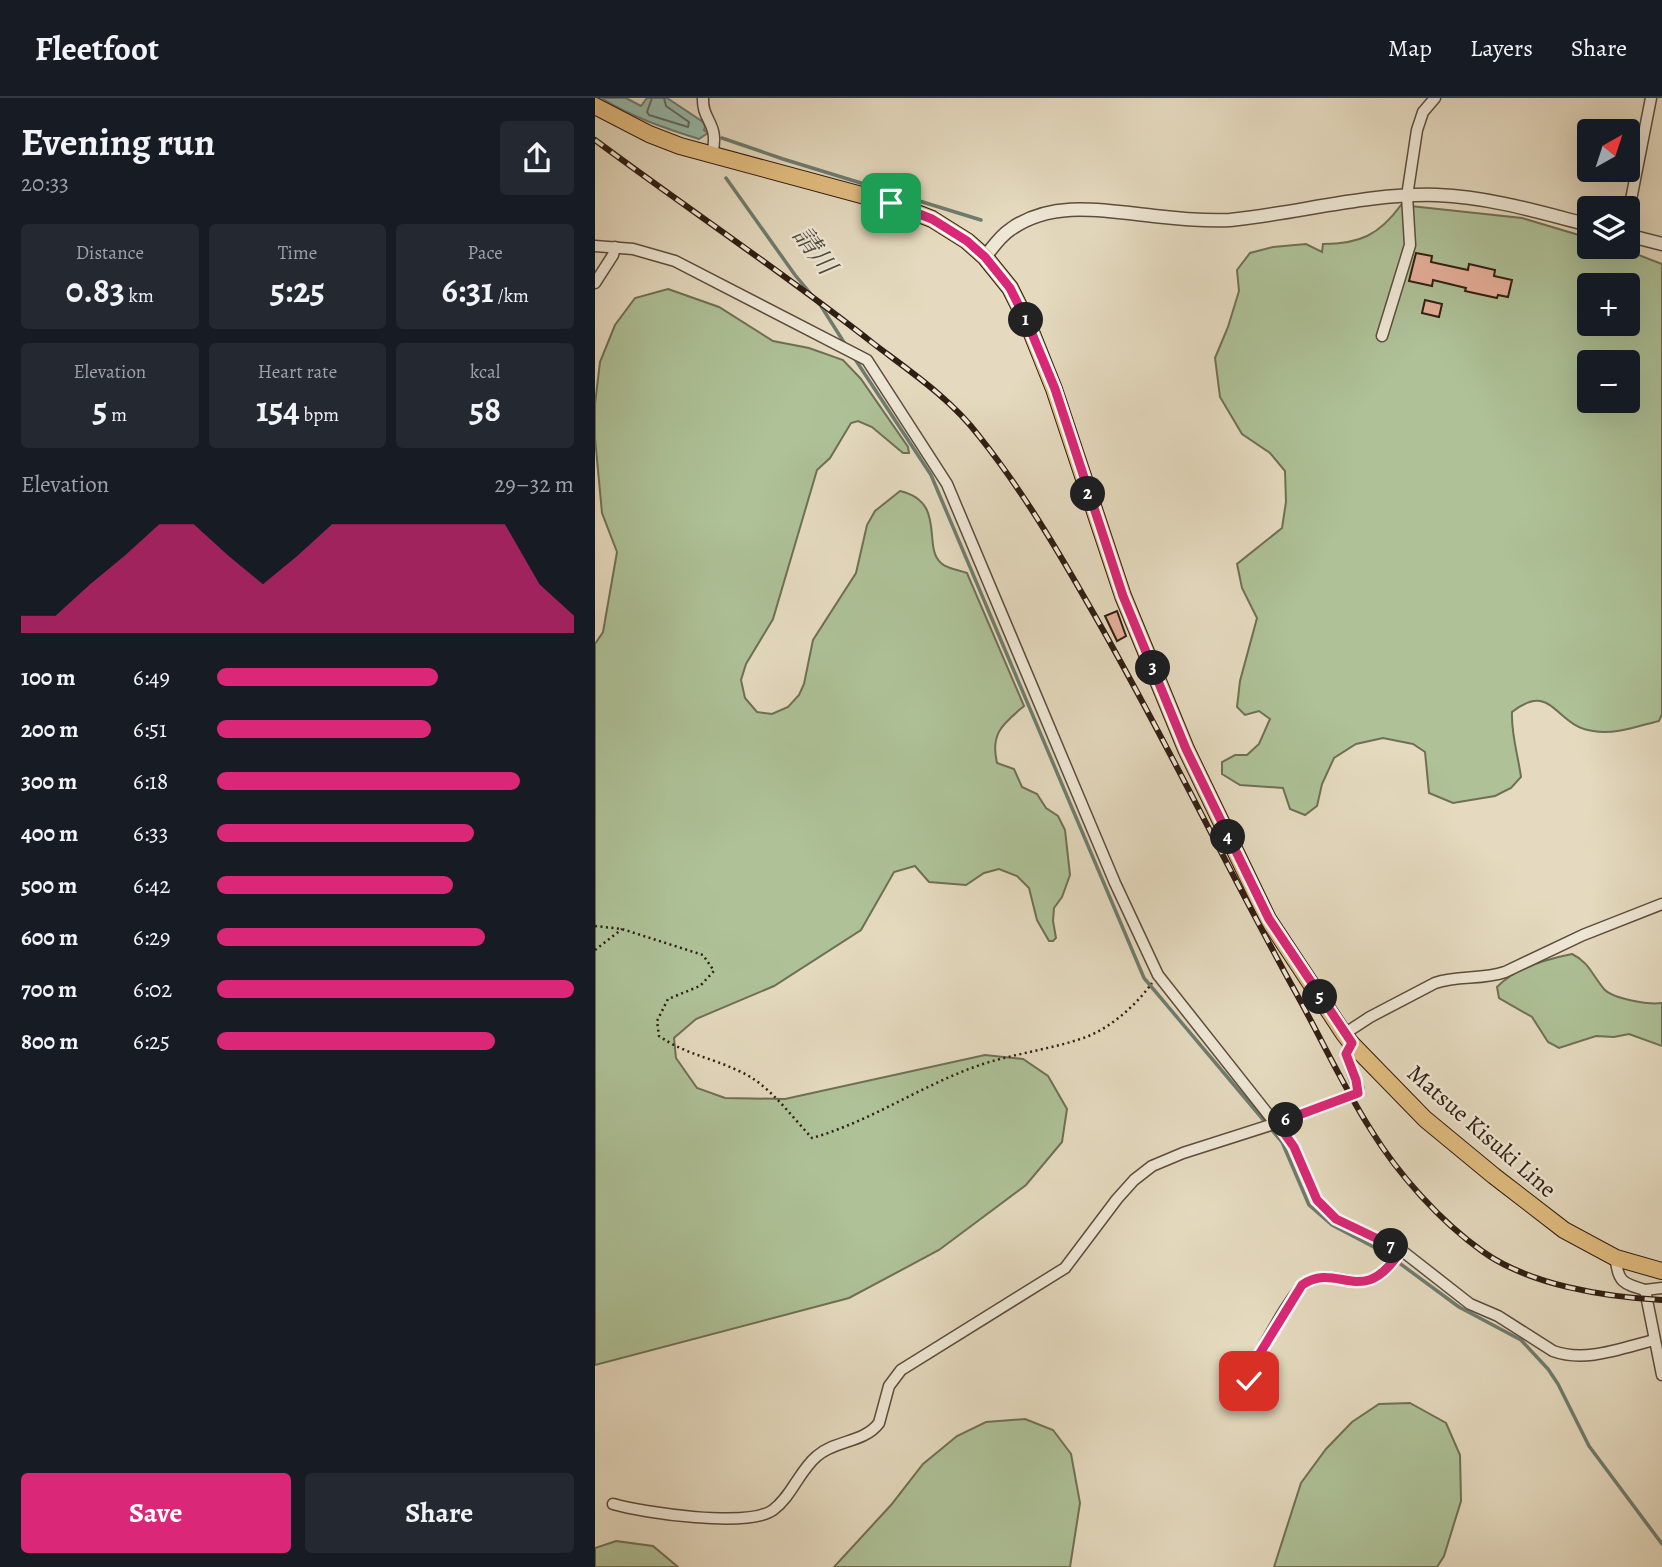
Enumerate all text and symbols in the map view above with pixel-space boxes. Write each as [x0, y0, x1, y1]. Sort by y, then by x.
text: Fleetfoot [35, 26, 159, 71]
text: Map [1388, 32, 1432, 64]
text: Layers [1470, 32, 1533, 64]
text: Share [1571, 32, 1627, 64]
text: Evening run [21, 116, 215, 168]
north arrow [1577, 119, 1640, 182]
map controls [1577, 119, 1640, 413]
button: share [500, 121, 574, 195]
text: 20:33 [21, 168, 69, 199]
pin [861, 173, 921, 233]
icon: arrive [872, 184, 910, 222]
button: layers [1577, 196, 1640, 259]
water label: 請川 [785, 219, 846, 284]
text: Distance [76, 240, 144, 266]
text: Time [278, 240, 317, 266]
text: Pace [468, 240, 503, 266]
text: 0.83 [66, 266, 125, 314]
text: 5:25 [270, 266, 325, 314]
text: 6:31 [441, 266, 494, 314]
button: + [1577, 273, 1640, 336]
text: km [125, 283, 154, 309]
text: /km [494, 283, 529, 309]
pin: 1 [1009, 302, 1043, 338]
text: 1 [1022, 306, 1029, 332]
button: − [1577, 350, 1640, 413]
text: Elevation [73, 359, 146, 385]
text: Heart rate [258, 359, 337, 385]
text: kcal [470, 359, 500, 385]
text: 5 [93, 385, 108, 433]
text: 154 [256, 385, 300, 433]
text: 58 [469, 385, 501, 433]
text: m [108, 402, 127, 428]
text: bpm [300, 402, 339, 428]
text: Elevation [21, 469, 109, 500]
text: 29–32 m [494, 469, 574, 500]
pin: 2 [1071, 476, 1105, 512]
text: 2 [1083, 480, 1092, 506]
pin: 3 [1135, 650, 1171, 686]
text: 3 [1148, 654, 1157, 680]
text: 100 m [21, 662, 76, 693]
text: 6:49 [133, 662, 170, 693]
text: 200 m [21, 714, 79, 745]
text: 6:51 [133, 714, 167, 745]
text: 300 m [21, 766, 77, 797]
text: 6:18 [133, 766, 168, 797]
text: 400 m [21, 818, 78, 849]
text: 6:33 [133, 818, 168, 849]
pin: 4 [1211, 820, 1245, 854]
text: 4 [1223, 823, 1232, 849]
text: 500 m [21, 870, 77, 901]
text: 6:42 [133, 870, 170, 901]
text: 600 m [21, 922, 78, 953]
text: 6:29 [133, 922, 171, 953]
text: 700 m [21, 974, 77, 1005]
text: 6:02 [133, 974, 172, 1005]
pin: 5 [1303, 979, 1337, 1014]
text: 5 [1315, 983, 1324, 1009]
text: 800 m [21, 1026, 78, 1057]
text: 6:25 [133, 1026, 170, 1057]
street label: Matsue Kisuki Line [1401, 1057, 1563, 1205]
pin: 6 [1269, 1102, 1303, 1138]
text: 6 [1281, 1106, 1290, 1132]
pin: 7 [1373, 1228, 1409, 1264]
text: 7 [1386, 1232, 1395, 1258]
pin [1219, 1351, 1279, 1411]
icon: check [1230, 1362, 1268, 1400]
button: Save [21, 1473, 291, 1553]
button: Share [305, 1473, 574, 1553]

